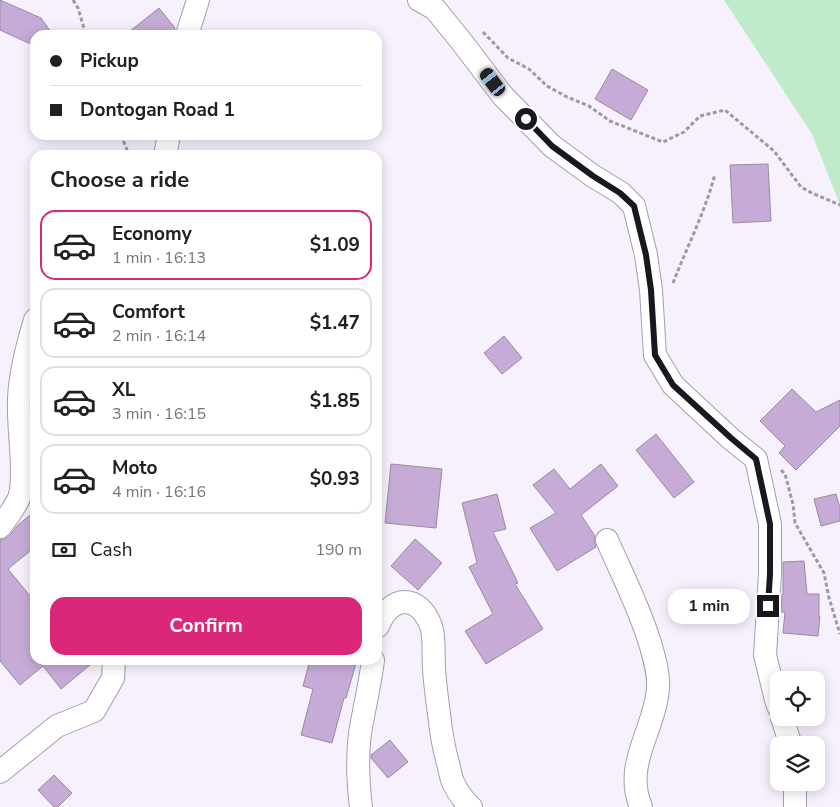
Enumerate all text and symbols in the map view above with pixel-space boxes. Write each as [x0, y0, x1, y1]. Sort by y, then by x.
text: Pickup [80, 48, 139, 74]
car [477, 66, 508, 98]
text: Dontogan Road 1 [80, 97, 235, 123]
route start [515, 108, 537, 130]
text: Choose a ride [50, 165, 189, 195]
text: Economy [112, 221, 192, 247]
icon: car [52, 223, 97, 268]
text: $1.09 [310, 232, 360, 258]
text: 1 min · 16:13 [112, 247, 206, 269]
text: Comfort [112, 299, 185, 325]
icon: car [52, 301, 97, 346]
text: $1.47 [310, 310, 360, 336]
text: 2 min · 16:14 [112, 325, 206, 347]
text: XL [112, 377, 135, 403]
icon: car [52, 379, 97, 424]
text: $1.85 [310, 388, 360, 414]
text: 3 min · 16:15 [112, 403, 206, 425]
text: Moto [112, 455, 158, 481]
icon: car [52, 457, 97, 502]
text: $0.93 [310, 466, 360, 492]
text: 4 min · 16:16 [112, 481, 206, 503]
icon: cash [50, 536, 78, 564]
text: Cash [90, 537, 132, 563]
text: 190 m [315, 539, 362, 561]
callout: 1 min [668, 588, 750, 624]
text: 1 min [688, 595, 730, 617]
route end [757, 595, 779, 617]
button: Confirm [50, 597, 362, 655]
map controls [770, 671, 825, 791]
button: locate [770, 671, 825, 726]
button: layers [770, 736, 825, 791]

